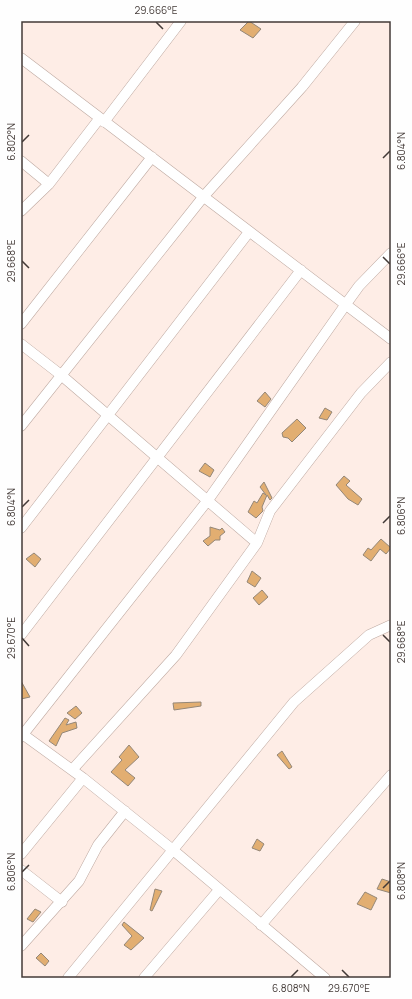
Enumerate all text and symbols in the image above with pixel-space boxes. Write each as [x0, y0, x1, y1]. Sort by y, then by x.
text: 29.666°E [134, 3, 178, 17]
text: 6.802°N [4, 123, 18, 161]
text: 6.804°N [394, 132, 408, 170]
text: 29.668°E [4, 239, 18, 282]
text: 29.666°E [394, 242, 408, 286]
text: 6.804°N [4, 488, 18, 526]
text: 6.806°N [394, 497, 408, 535]
text: 29.670°E [4, 617, 18, 659]
text: 29.668°E [394, 620, 408, 663]
text: 6.806°N [4, 853, 18, 891]
text: 6.808°N [394, 862, 408, 900]
text: 6.808°N [272, 981, 310, 995]
text: 29.670°E [328, 981, 370, 995]

